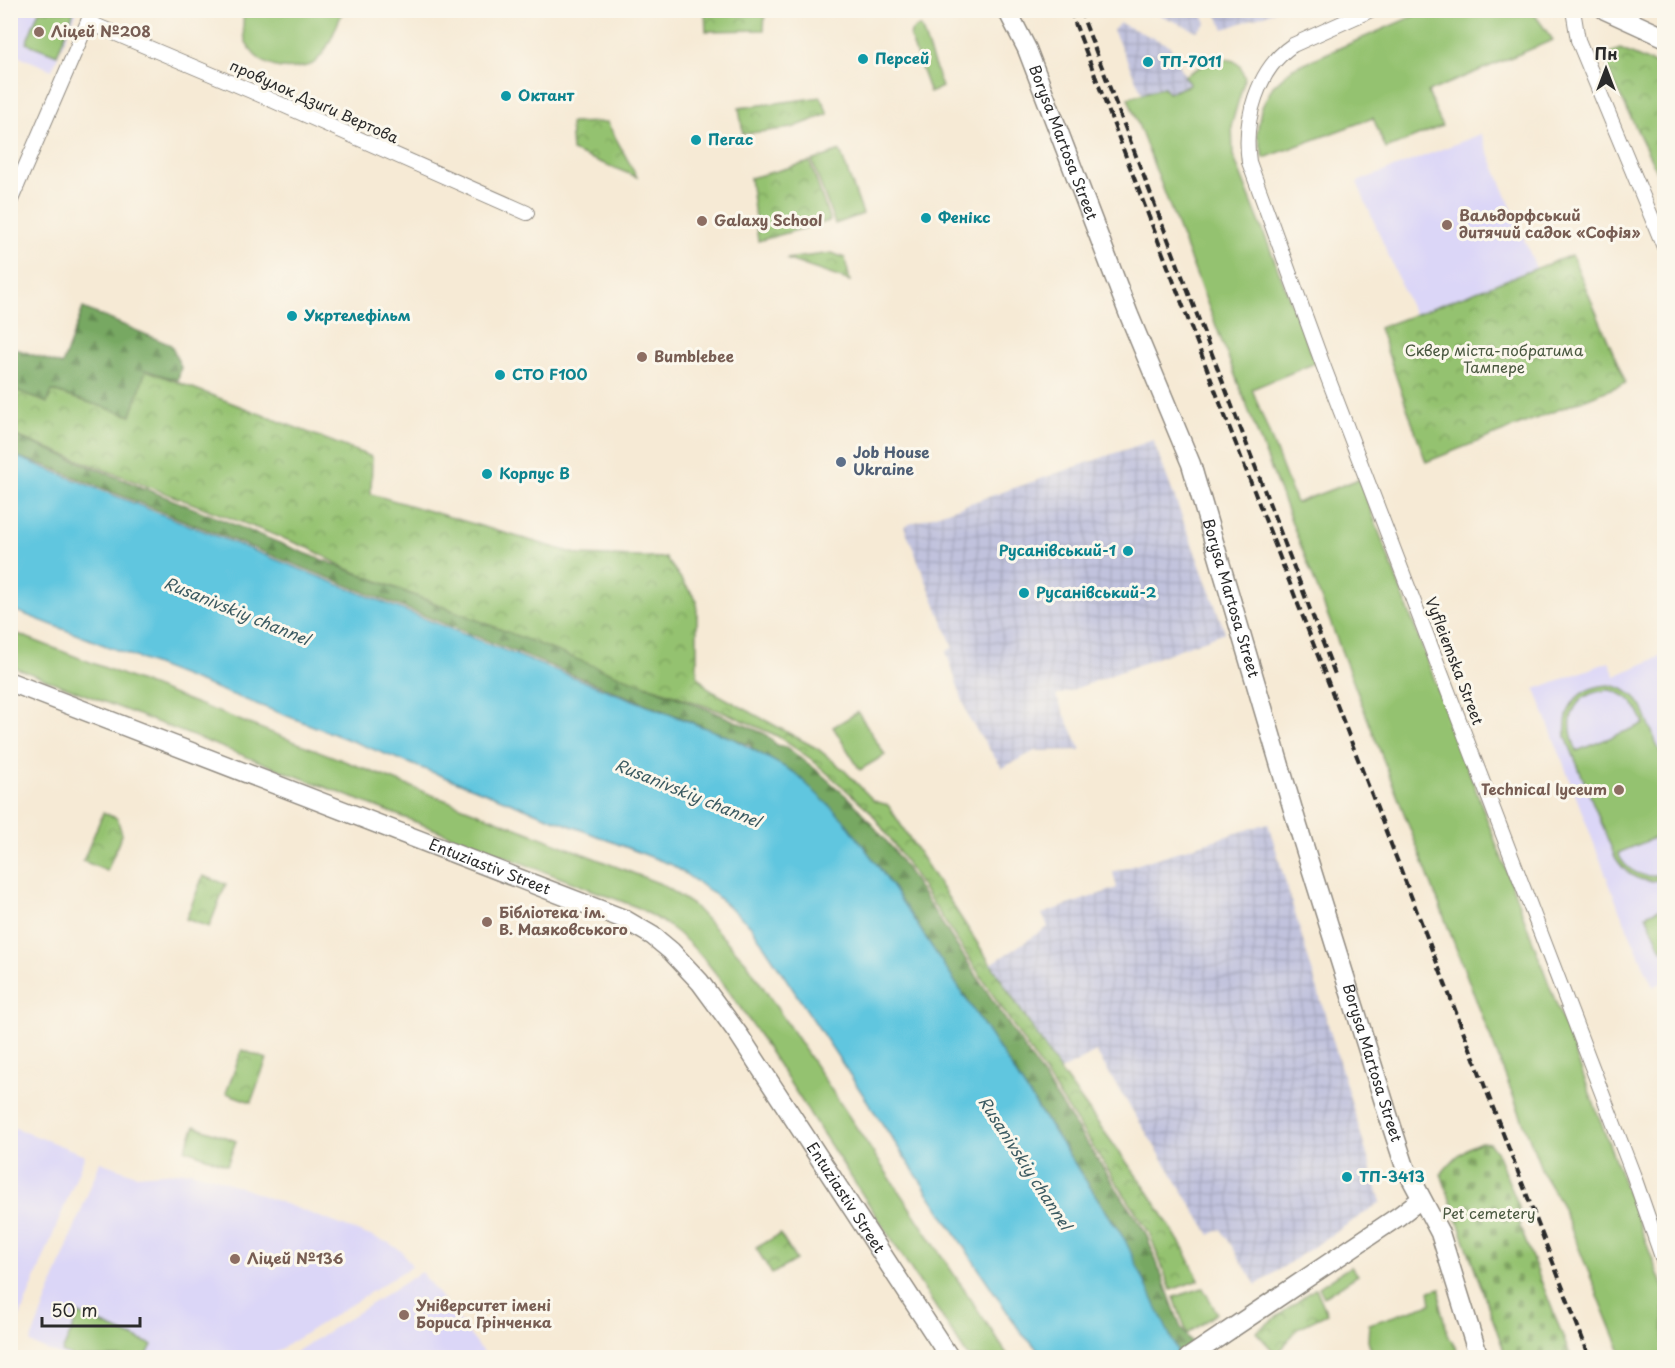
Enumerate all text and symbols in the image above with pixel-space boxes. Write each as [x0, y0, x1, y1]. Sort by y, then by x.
place label: Ліцей №208 [51, 19, 151, 42]
marker: Ліцей №208 [32, 25, 46, 39]
north arrow [1576, 39, 1636, 99]
text: Пн [1594, 41, 1618, 65]
place label: Персей [875, 46, 929, 69]
place label: ТП-7011 [1160, 49, 1222, 72]
marker: Персей [856, 52, 870, 66]
street label: провулок Дзиґи Вертова [227, 53, 403, 149]
marker: ТП-7011 [1141, 55, 1155, 69]
street label: Borysa Martosa Street [1024, 61, 1104, 223]
place label: Октант [518, 83, 575, 106]
marker: Октант [499, 89, 513, 103]
place label: Пегас [708, 127, 753, 150]
marker: Пегас [689, 133, 703, 147]
place label: Вальдорфський дитячий садок «Софія» [1459, 203, 1640, 243]
place label: Фенікс [938, 205, 990, 228]
place label: Galaxy School [714, 208, 822, 231]
marker: Фенікс [919, 211, 933, 225]
marker: Galaxy School [695, 214, 709, 228]
marker: Вальдорфський дитячий садок «Софія» [1440, 218, 1454, 232]
place label: Укртелефільм [303, 303, 411, 326]
marker: Укртелефільм [285, 309, 299, 323]
park label: Сквер міста-побратима Тампере [1405, 338, 1584, 378]
place label: Bumblebee [654, 344, 734, 367]
marker: Bumblebee [635, 350, 649, 364]
place label: СТО F100 [512, 362, 587, 385]
marker: СТО F100 [493, 368, 507, 382]
place label: Job House Ukraine [853, 440, 930, 480]
marker: Job House Ukraine [834, 455, 848, 469]
place label: Корпус В [499, 461, 570, 484]
marker: Корпус В [480, 467, 494, 481]
street label: Borysa Martosa Street [1198, 516, 1266, 680]
place label: Русанівський-1 [999, 538, 1116, 561]
marker: Русанівський-1 [1121, 544, 1135, 558]
water label: Rusanivskiy channel [161, 570, 316, 651]
place label: Русанівський-2 [1036, 580, 1157, 603]
marker: Русанівський-2 [1017, 586, 1031, 600]
street label: Vyfleiemska Street [1420, 593, 1490, 728]
water label: Rusanivskiy channel [612, 752, 767, 833]
place label: Technical lyceum [1481, 777, 1607, 800]
marker: Technical lyceum [1612, 783, 1626, 797]
street label: Entuziastiv Street [426, 832, 554, 900]
place label: Бібліотека ім. В. Маяковського [499, 900, 628, 940]
marker: Бібліотека ім. В. Маяковського [480, 915, 494, 929]
street label: Borysa Martosa Street [1338, 981, 1409, 1145]
water label: Rusanivskiy channel [974, 1091, 1079, 1236]
street label: Entuziastiv Street [802, 1137, 891, 1257]
place label: ТП-3413 [1359, 1164, 1425, 1187]
marker: ТП-3413 [1340, 1170, 1354, 1184]
park label: Pet cemetery [1442, 1201, 1536, 1224]
place label: Ліцей №136 [247, 1246, 344, 1269]
marker: Ліцей №136 [228, 1252, 242, 1266]
scale bar [42, 1290, 140, 1328]
place label: Університет імені Бориса Грінченка [415, 1293, 552, 1333]
text: 50 m [51, 1296, 98, 1323]
marker: Університет імені Бориса Грінченка [397, 1308, 411, 1322]

